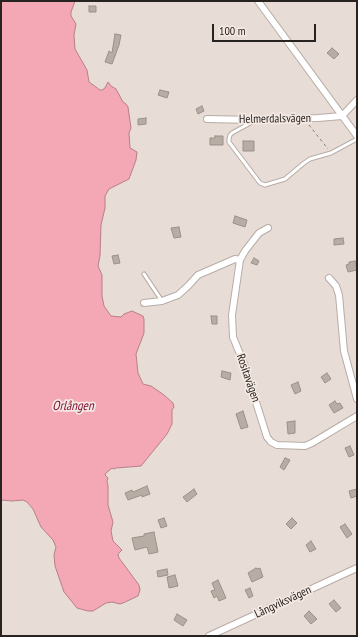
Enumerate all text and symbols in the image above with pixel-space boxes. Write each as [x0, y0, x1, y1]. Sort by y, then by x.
scale bar [214, 16, 318, 42]
text: 100 m [219, 23, 246, 38]
street label: Helmerdalsvägen [239, 111, 311, 127]
street label: Rositavägen [233, 352, 263, 404]
water label: Orlången [52, 398, 94, 414]
street label: Långviksvägen [252, 583, 314, 621]

